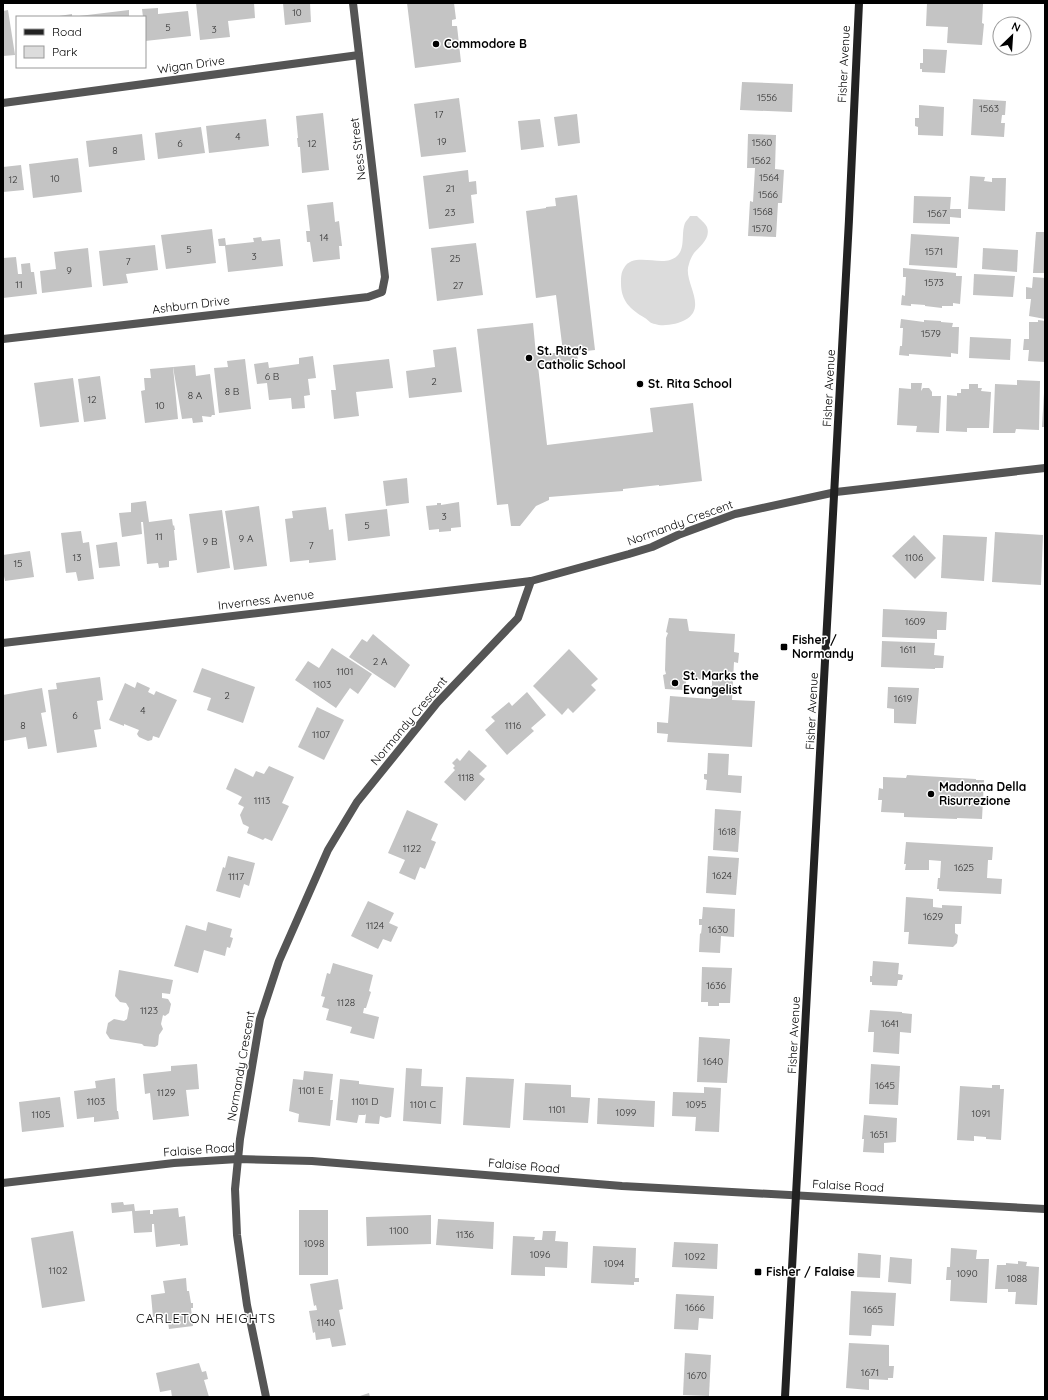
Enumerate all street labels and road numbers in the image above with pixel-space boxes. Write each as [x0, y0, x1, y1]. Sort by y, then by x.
street label: Fisher Avenue [834, 25, 853, 103]
street label: Wigan Drive [156, 52, 226, 77]
street label: Ness Street [346, 117, 369, 181]
street label: Ashburn Drive [151, 292, 231, 317]
street label: Fisher Avenue [819, 349, 838, 427]
street label: Normandy Crescent [625, 496, 735, 549]
street label: Inverness Avenue [217, 586, 315, 613]
street label: Fisher Avenue [802, 672, 821, 750]
street label: Normandy Crescent [367, 673, 450, 768]
street label: Fisher Avenue [784, 996, 803, 1074]
street label: Normandy Crescent [223, 1010, 258, 1122]
street label: Falaise Road [163, 1140, 235, 1159]
street label: Falaise Road [488, 1155, 561, 1176]
street label: Falaise Road [812, 1176, 884, 1195]

